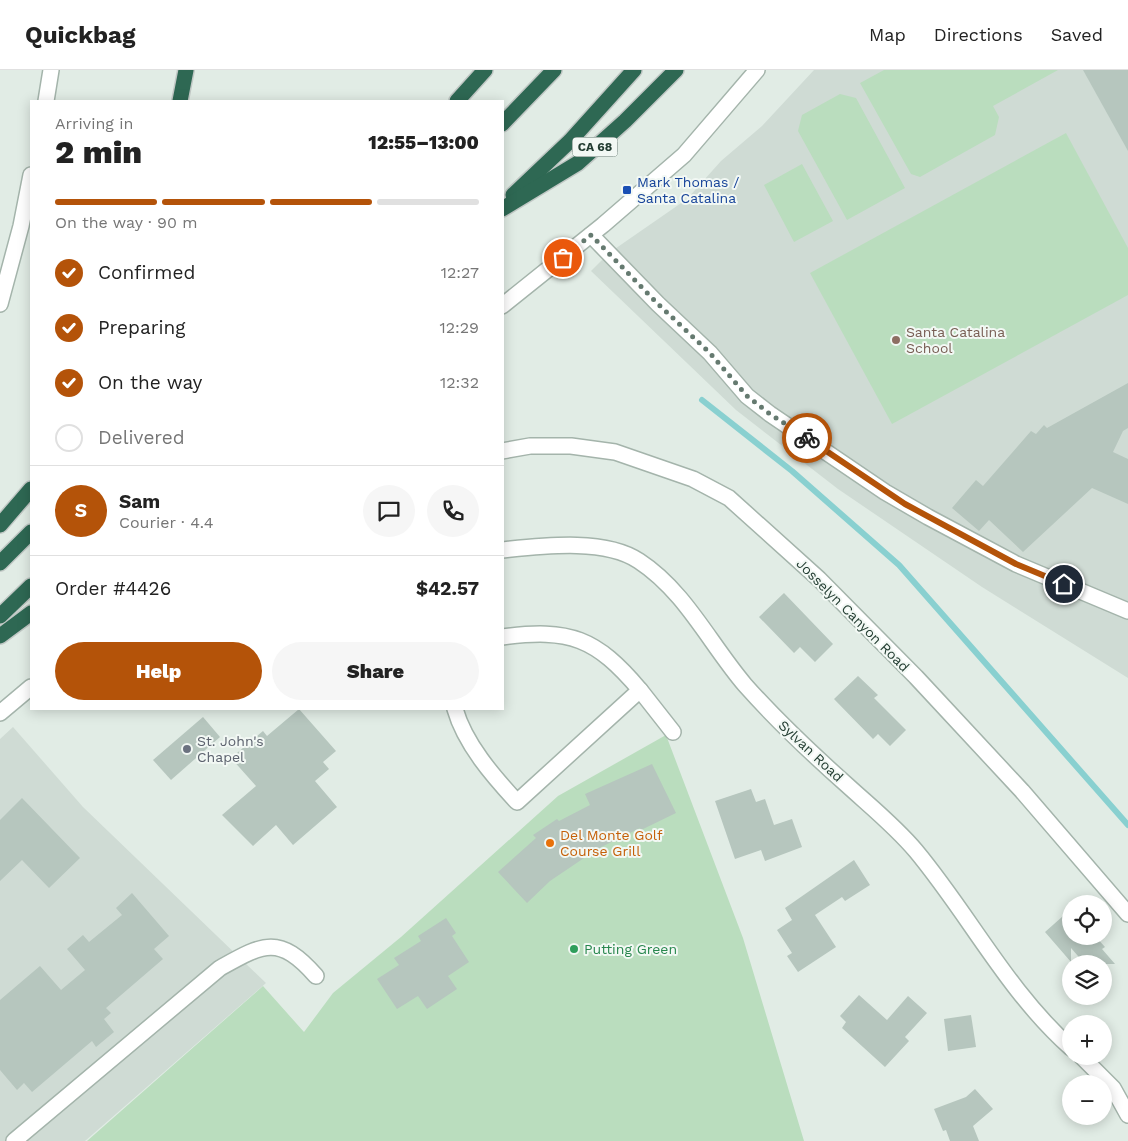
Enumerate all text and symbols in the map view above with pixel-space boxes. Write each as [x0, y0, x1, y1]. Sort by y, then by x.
text: Quickbag [25, 21, 135, 49]
text: Map [869, 24, 906, 45]
text: Directions [934, 24, 1023, 45]
text: Saved [1051, 24, 1103, 45]
text: Arriving in [55, 114, 133, 133]
text: 12:55–13:00 [368, 131, 479, 154]
text: 2 min [55, 133, 142, 171]
road number: CA 68 [572, 138, 618, 156]
place label: Mark Thomas / Santa Catalina [637, 174, 739, 206]
marker: Mark Thomas / Santa Catalina [621, 184, 633, 196]
text: On the way · 90 m [55, 213, 198, 232]
pin [542, 237, 584, 279]
icon: bag [549, 244, 577, 272]
icon: check [55, 259, 83, 287]
text: Confirmed [98, 261, 195, 284]
text: 12:27 [441, 263, 479, 282]
icon: check [55, 314, 83, 342]
text: Preparing [98, 316, 185, 339]
text: 12:29 [439, 318, 479, 337]
place label: Santa Catalina School [906, 324, 1005, 356]
marker: Santa Catalina School [890, 334, 902, 346]
icon: check [55, 369, 83, 397]
text: On the way [98, 371, 202, 394]
text: 12:32 [440, 373, 479, 392]
courier [782, 413, 832, 463]
icon: bike [793, 424, 821, 452]
text: Delivered [98, 426, 185, 449]
button: chat [363, 485, 415, 537]
button: phone [427, 485, 479, 537]
text: Sam [119, 490, 160, 513]
text: S [75, 499, 87, 522]
text: Courier · 4.4 [119, 513, 214, 532]
street label: Josselyn Canyon Road [793, 555, 913, 675]
pin [1043, 563, 1085, 605]
icon: home [1050, 570, 1078, 598]
text: Order #4426 [55, 577, 171, 600]
text: $42.57 [416, 577, 479, 600]
button: Help [55, 642, 262, 700]
button: Share [272, 642, 479, 700]
street label: Sylvan Road [775, 717, 847, 785]
place label: St. John's Chapel [197, 733, 264, 765]
marker: St. John's Chapel [181, 743, 193, 755]
place label: Del Monte Golf Course Grill [560, 827, 663, 859]
marker: Del Monte Golf Course Grill [544, 837, 556, 849]
map controls [1062, 895, 1112, 1125]
button: locate [1062, 895, 1112, 945]
place label: Putting Green [584, 941, 677, 957]
marker: Putting Green [568, 943, 580, 955]
button: layers [1062, 955, 1112, 1005]
button: + [1062, 1015, 1112, 1065]
button: − [1062, 1075, 1112, 1125]

